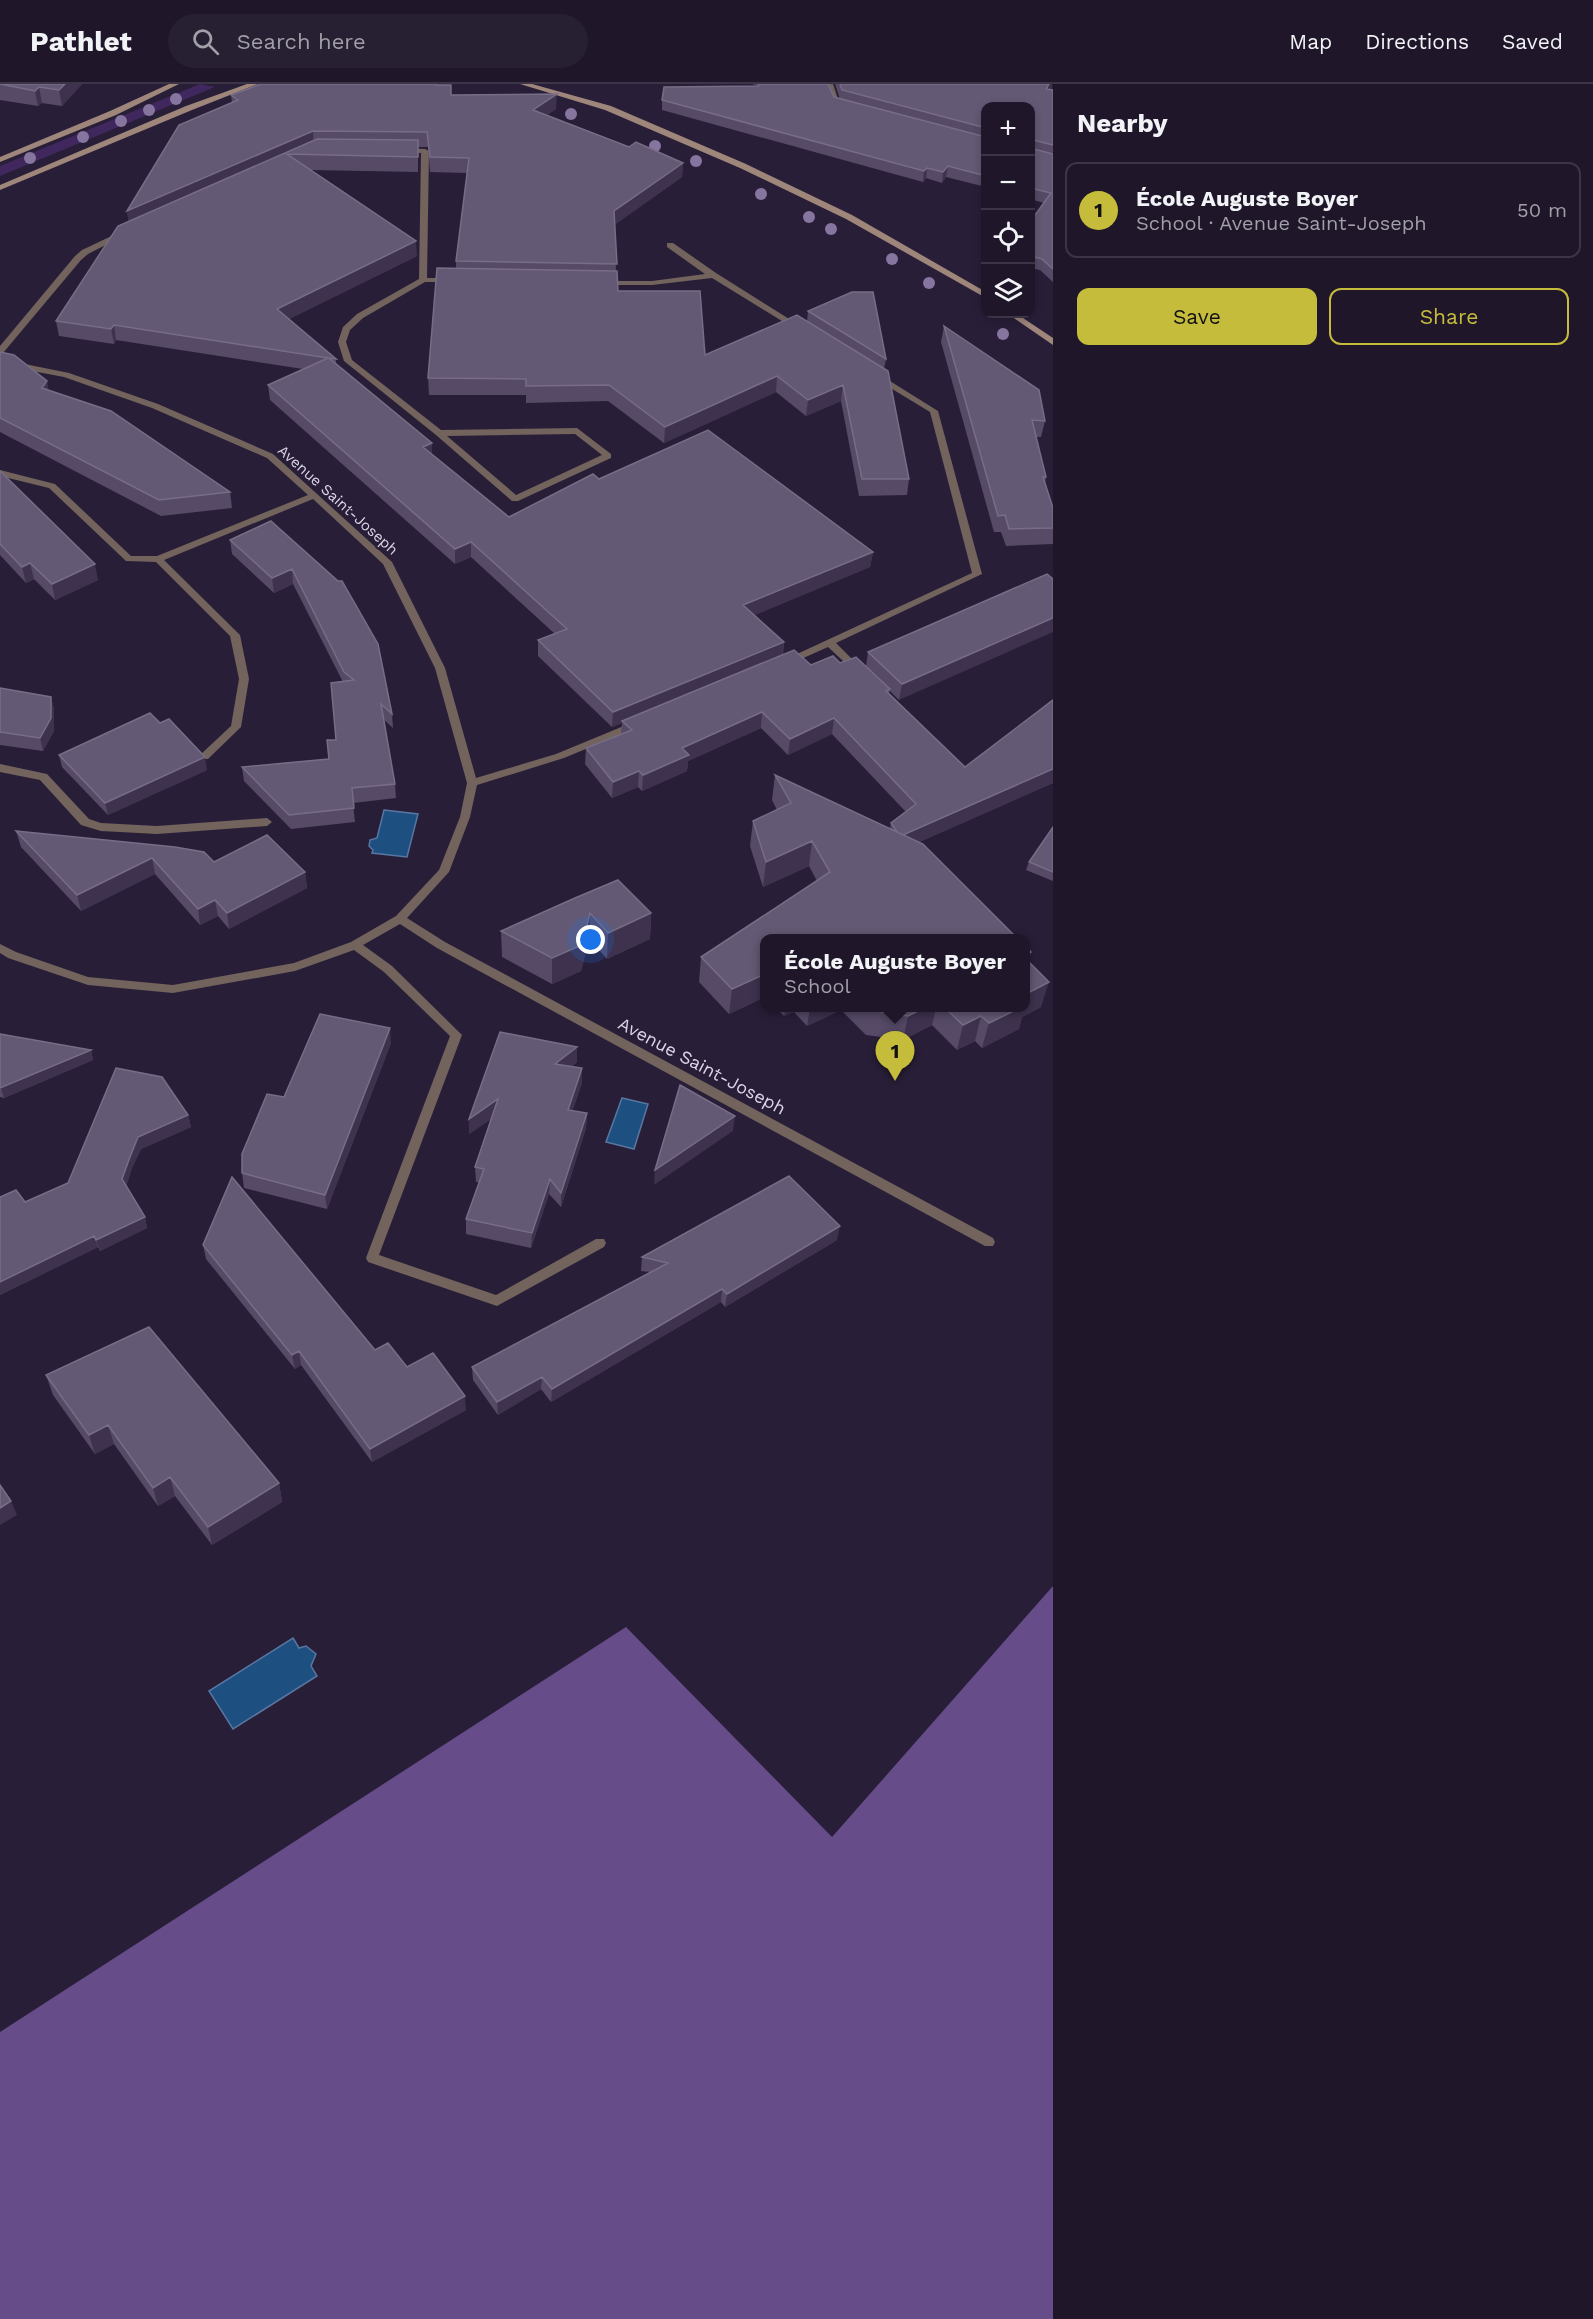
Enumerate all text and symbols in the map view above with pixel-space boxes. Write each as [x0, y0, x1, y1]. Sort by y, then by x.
search box [168, 14, 588, 68]
text: Pathlet [30, 25, 132, 58]
icon: search [189, 25, 222, 58]
text: Search here [237, 29, 366, 54]
text: Map [1289, 29, 1332, 54]
text: Directions [1365, 29, 1469, 54]
text: Saved [1502, 29, 1563, 54]
map controls [981, 102, 1035, 318]
button: + [981, 102, 1035, 156]
text: Nearby [1077, 108, 1168, 138]
button: − [981, 156, 1035, 210]
text: École Auguste Boyer [1136, 186, 1358, 211]
text: 1 [1094, 198, 1103, 222]
text: 50 m [1517, 198, 1567, 222]
button: locate [981, 210, 1035, 264]
text: School · Avenue Saint-Joseph [1136, 211, 1427, 235]
button: layers [981, 264, 1035, 318]
button: Save [1077, 288, 1317, 345]
button: Share [1329, 288, 1569, 345]
street label: Avenue Saint-Joseph [274, 441, 402, 559]
your location [576, 925, 605, 954]
popup [760, 934, 1030, 1012]
text: École Auguste Boyer [784, 949, 1006, 974]
text: School [784, 974, 851, 998]
street label: Avenue Saint-Joseph [615, 1012, 790, 1119]
pin: 1 [876, 1032, 914, 1081]

